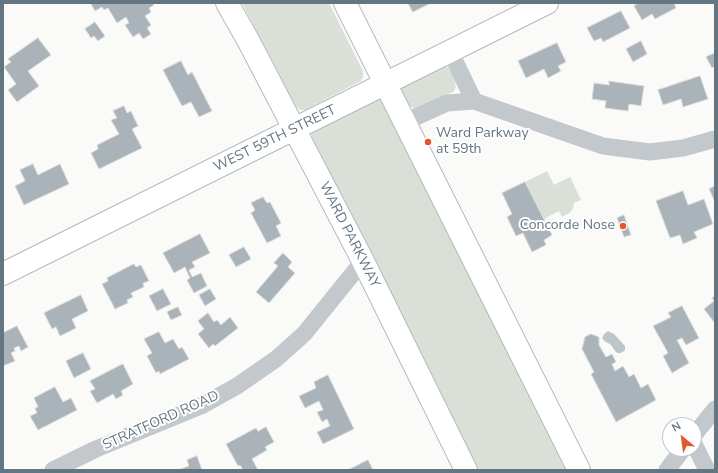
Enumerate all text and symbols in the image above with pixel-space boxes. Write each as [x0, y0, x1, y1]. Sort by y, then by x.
street label: WEST 59TH STREET [211, 102, 339, 176]
place label: Ward Parkway at 59th [436, 126, 529, 158]
marker: Ward Parkway at 59th [423, 137, 433, 147]
street label: WARD PARKWAY [315, 179, 383, 291]
place label: Concorde Nose [520, 218, 615, 234]
marker: Concorde Nose [618, 221, 628, 231]
street label: STRATFORD ROAD [100, 388, 222, 454]
north arrow [662, 417, 702, 457]
text: N [669, 418, 684, 436]

